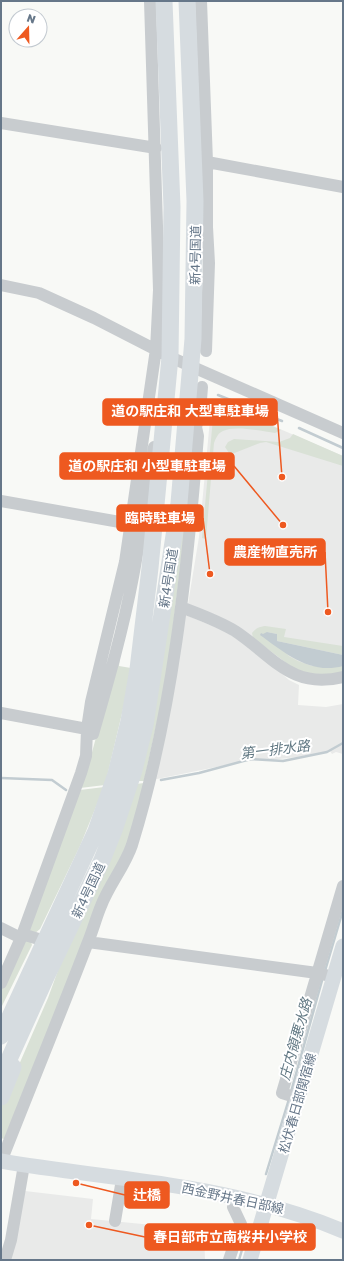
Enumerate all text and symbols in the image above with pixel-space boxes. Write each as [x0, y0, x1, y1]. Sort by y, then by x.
north arrow [8, 8, 48, 48]
text: N [25, 11, 38, 26]
street label: 新4号国道 [186, 225, 204, 285]
callout: 道の駅庄和 大型車駐車場 [103, 399, 277, 425]
text: 道の駅庄和 大型車駐車場 [111, 402, 269, 419]
callout: 道の駅庄和 小型車駐車場 [60, 453, 234, 479]
text: 道の駅庄和 小型車駐車場 [68, 457, 226, 474]
callout: 臨時駐車場 [117, 505, 203, 531]
text: 臨時駐車場 [125, 509, 195, 526]
callout: 農産物直売所 [225, 539, 325, 565]
text: 農産物直売所 [233, 543, 317, 560]
street label: 新4号国道 [155, 547, 181, 609]
water label: 第一排水路 [239, 736, 312, 762]
street label: 新4号国道 [68, 859, 108, 921]
water label: 庄内領悪水路 [275, 995, 315, 1082]
street label: 松伏春日部関宿線 [275, 1051, 319, 1155]
street label: 西金野井春日部線 [180, 1179, 286, 1217]
callout: 辻橋 [125, 1182, 169, 1208]
text: 辻橋 [133, 1186, 161, 1203]
callout: 春日部市立南桜井小学校 [145, 1224, 315, 1250]
text: 春日部市立南桜井小学校 [153, 1228, 307, 1245]

